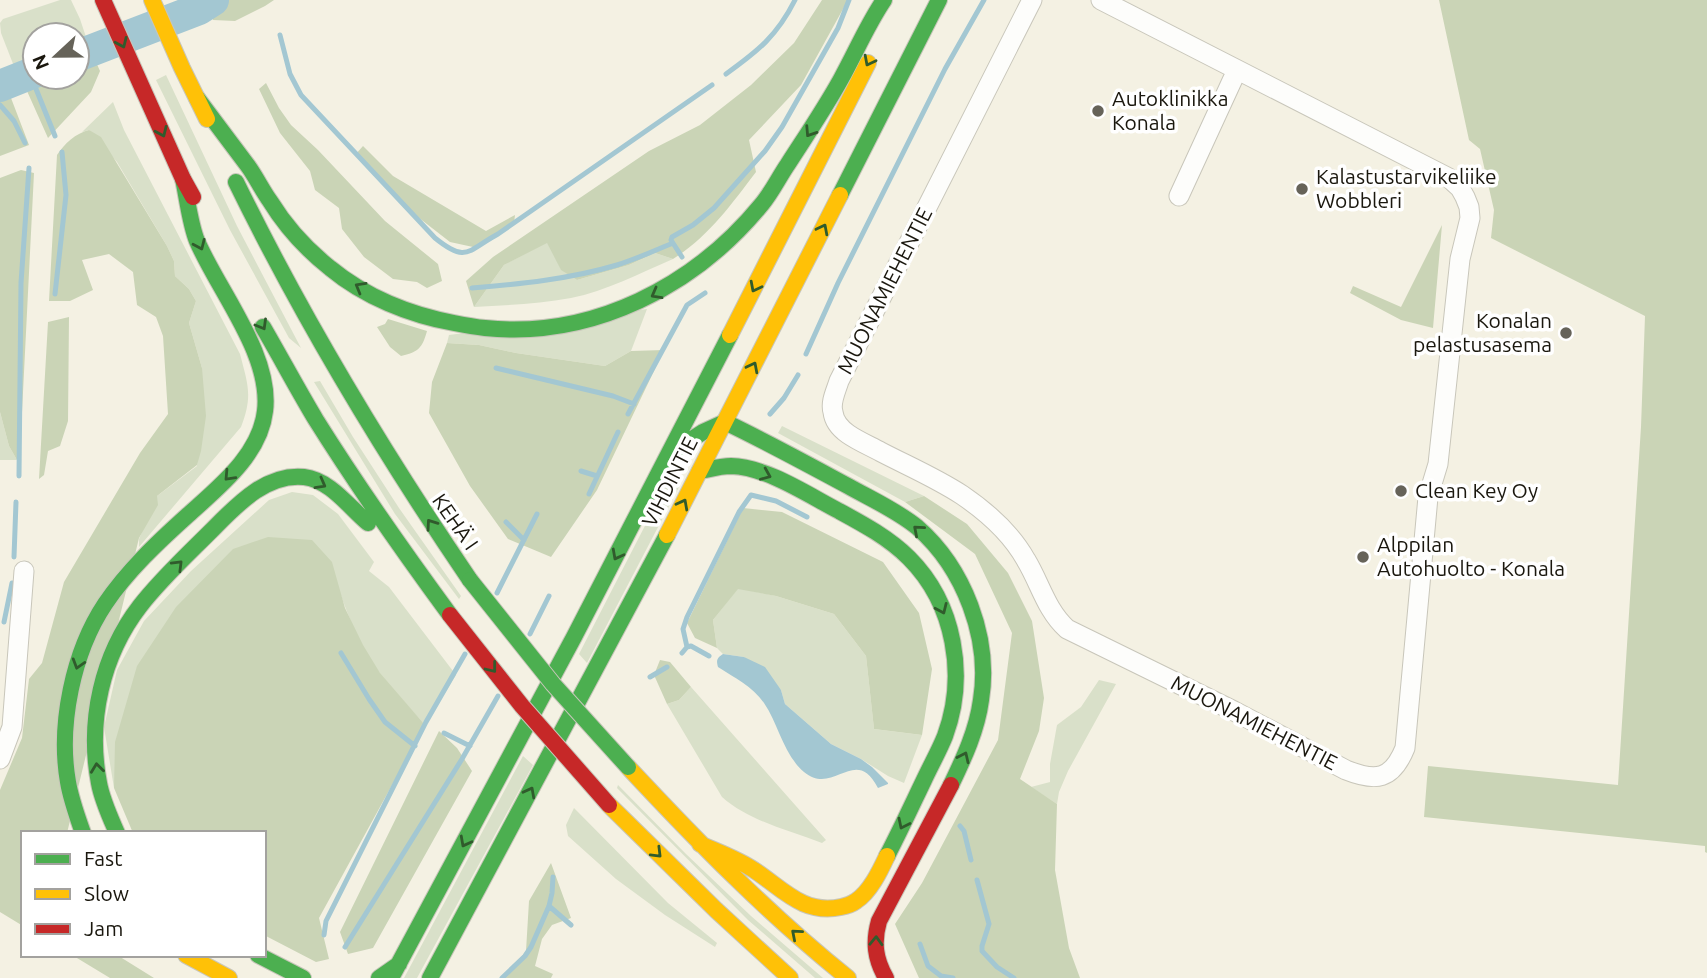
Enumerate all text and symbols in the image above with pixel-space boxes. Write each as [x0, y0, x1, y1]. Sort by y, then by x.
north arrow [21, 21, 91, 91]
one-way arrow [114, 36, 128, 48]
text: N [27, 52, 53, 73]
one-way arrow [863, 54, 877, 66]
place label: Autoklinikka Konala [1112, 86, 1228, 134]
marker: Autoklinikka Konala [1090, 103, 1106, 119]
one-way arrow [805, 124, 818, 137]
one-way arrow [154, 125, 168, 138]
place label: Kalastustarvikeliike Wobbleri [1316, 164, 1497, 212]
marker: Kalastustarvikeliike Wobbleri [1294, 181, 1310, 197]
street label: MUONAMIEHENTIE [832, 203, 936, 378]
one-way arrow [814, 224, 828, 236]
one-way arrow [192, 237, 206, 250]
one-way arrow [750, 280, 764, 292]
one-way arrow [354, 282, 367, 295]
one-way arrow [650, 286, 663, 299]
place label: Konalan pelastusasema [1413, 308, 1552, 356]
one-way arrow [254, 318, 267, 330]
marker: Konalan pelastusasema [1558, 325, 1574, 341]
one-way arrow [744, 362, 758, 374]
street label: VIHDINTIE [636, 433, 702, 530]
one-way arrow [225, 467, 237, 480]
one-way arrow [759, 467, 771, 481]
one-way arrow [314, 476, 327, 489]
place label: Clean Key Oy [1415, 478, 1538, 502]
marker: Clean Key Oy [1393, 483, 1409, 499]
street label: KEHÄ I [428, 489, 484, 554]
one-way arrow [675, 499, 688, 512]
one-way arrow [427, 519, 439, 532]
one-way arrow [913, 526, 926, 538]
place label: Alppilan Autohuolto - Konala [1377, 532, 1565, 580]
one-way arrow [612, 548, 625, 560]
marker: Alppilan Autohuolto - Konala [1355, 549, 1371, 565]
one-way arrow [170, 561, 183, 574]
one-way arrow [934, 602, 948, 614]
one-way arrow [71, 658, 86, 670]
one-way arrow [484, 661, 497, 673]
street label: MUONAMIEHENTIE [1167, 670, 1342, 774]
one-way arrow [956, 752, 970, 764]
one-way arrow [90, 762, 105, 774]
one-way arrow [522, 787, 536, 799]
one-way arrow [897, 817, 911, 829]
legend [21, 831, 266, 957]
one-way arrow [460, 835, 473, 847]
one-way arrow [648, 845, 661, 858]
text: Fast [84, 846, 122, 870]
text: Slow [84, 881, 129, 905]
text: Jam [84, 916, 123, 940]
one-way arrow [791, 930, 804, 942]
one-way arrow [868, 935, 883, 946]

